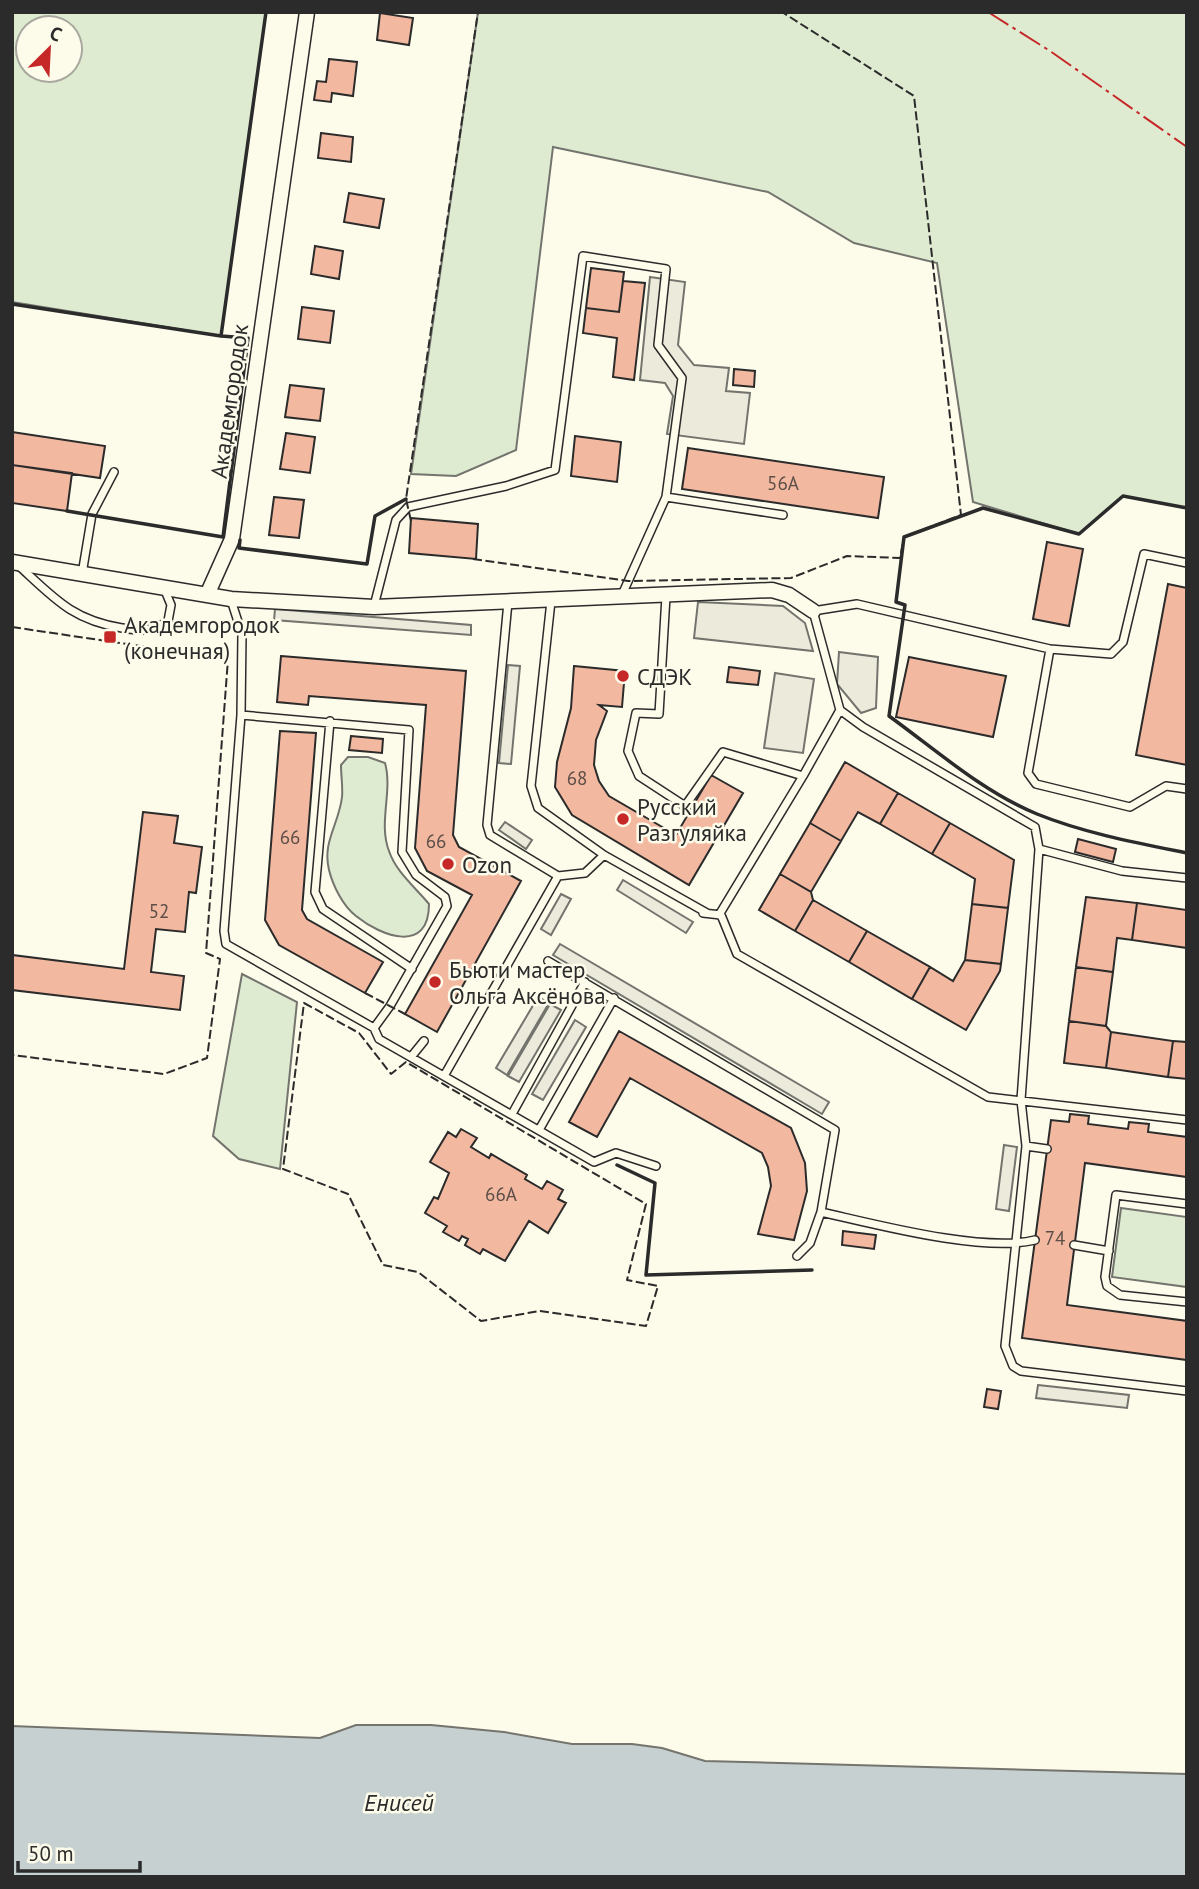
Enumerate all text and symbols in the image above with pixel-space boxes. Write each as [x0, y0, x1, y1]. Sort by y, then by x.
north arrow [14, 14, 84, 84]
text: С [46, 20, 66, 47]
street label: Академгородок [204, 322, 254, 480]
house number: 56А [767, 471, 799, 495]
place label: Академгородок (конечная) [124, 610, 280, 665]
marker: Академгородок (конечная) [102, 629, 118, 645]
place label: СДЭК [637, 662, 692, 691]
marker: СДЭК [615, 668, 631, 684]
house number: 68 [567, 766, 587, 790]
place label: Русский Разгуляйка [637, 792, 747, 847]
marker: Русский Разгуляйка [615, 811, 631, 827]
house number: 66 [280, 825, 300, 849]
house number: 66 [426, 829, 446, 853]
place label: Ozon [462, 850, 512, 879]
marker: Ozon [440, 856, 456, 872]
house number: 52 [149, 899, 169, 923]
place label: Бьюти мастер Oльга Аксёнова [449, 955, 606, 1010]
marker: Бьюти мастер Oльга Аксёнова [427, 974, 443, 990]
house number: 66А [485, 1182, 517, 1206]
house number: 74 [1045, 1226, 1065, 1250]
water label: Енисей [364, 1787, 434, 1818]
scale bar [18, 1829, 140, 1873]
text: 50 m [28, 1840, 74, 1867]

